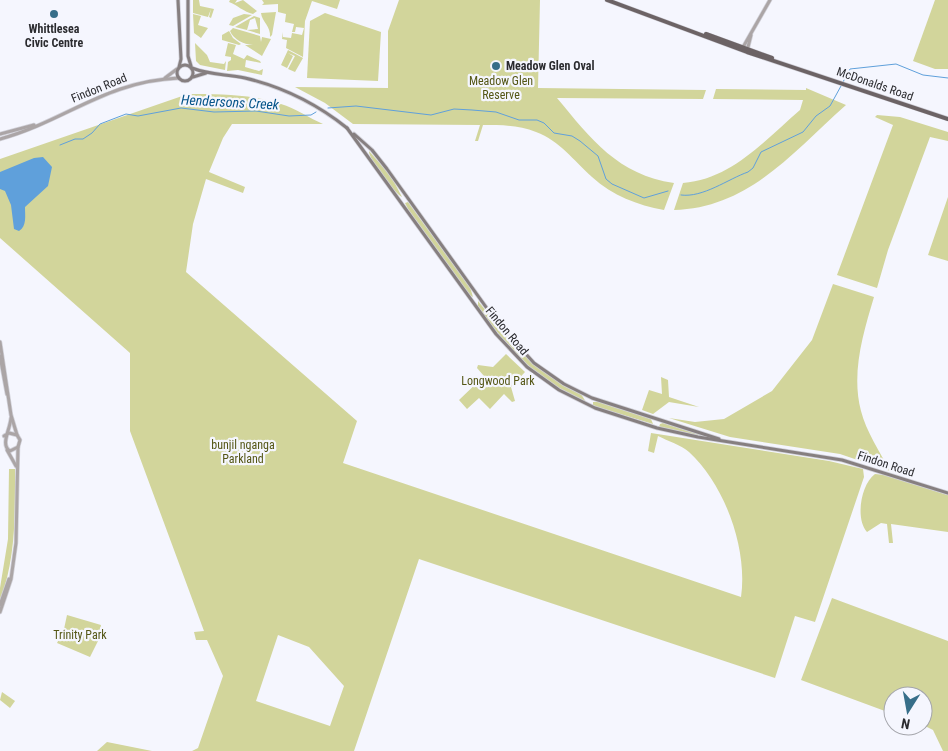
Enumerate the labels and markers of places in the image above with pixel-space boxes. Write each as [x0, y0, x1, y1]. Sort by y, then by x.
marker: Whittlesea Civic Centre [48, 8, 60, 20]
place label: Whittlesea Civic Centre [25, 22, 83, 50]
place label: Meadow Glen Oval [506, 59, 594, 73]
marker: Meadow Glen Oval [490, 60, 502, 72]

